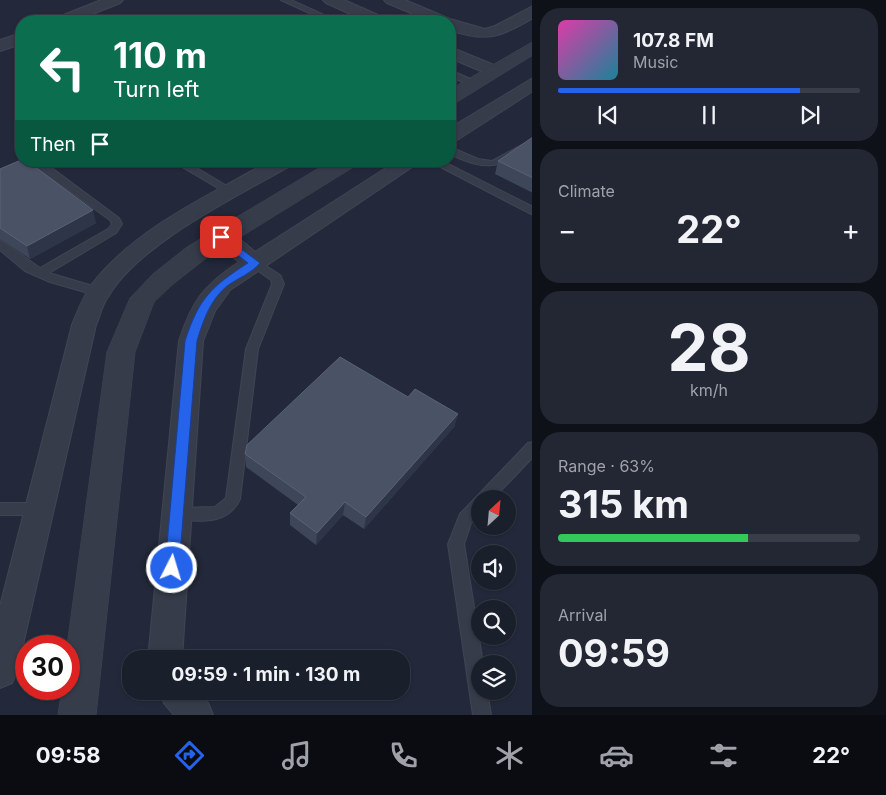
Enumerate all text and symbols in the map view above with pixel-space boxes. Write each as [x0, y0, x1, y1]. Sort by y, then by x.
text: 107.8 FM [633, 29, 714, 52]
text: 110 m [113, 34, 207, 76]
icon: left [30, 35, 95, 100]
text: Music [633, 52, 678, 72]
text: Turn left [113, 76, 199, 102]
icon: previous [594, 101, 622, 129]
icon: pause [695, 101, 723, 129]
icon: next [796, 101, 824, 129]
icon: arrive [86, 130, 114, 158]
text: Then [30, 133, 76, 156]
text: Climate [558, 181, 615, 201]
text: 22° [676, 206, 742, 252]
text: − [558, 213, 577, 247]
text: + [841, 213, 860, 247]
pin [200, 216, 242, 258]
icon: arrive [207, 223, 235, 251]
text: 28 [667, 308, 751, 387]
text: km/h [690, 380, 728, 400]
text: Range · 63% [558, 456, 655, 476]
text: 315 km [558, 481, 689, 527]
north arrow [471, 490, 516, 535]
map controls [471, 490, 516, 700]
position arrow [145, 541, 197, 593]
button: sound [471, 545, 516, 590]
button: search [471, 600, 516, 645]
text: Arrival [558, 605, 607, 625]
text: 09:59 [558, 630, 670, 676]
speed limit sign: 30 [15, 635, 80, 700]
button: layers [471, 655, 516, 700]
text: 09:59 · 1 min · 130 m [172, 663, 360, 686]
icon: directions [172, 738, 207, 773]
icon: music [279, 738, 314, 773]
icon: phone [386, 738, 421, 773]
icon: climate [492, 738, 527, 773]
icon: car [599, 738, 634, 773]
icon: filters [706, 738, 741, 773]
text: 09:58 [36, 742, 101, 768]
text: 22° [812, 742, 850, 768]

